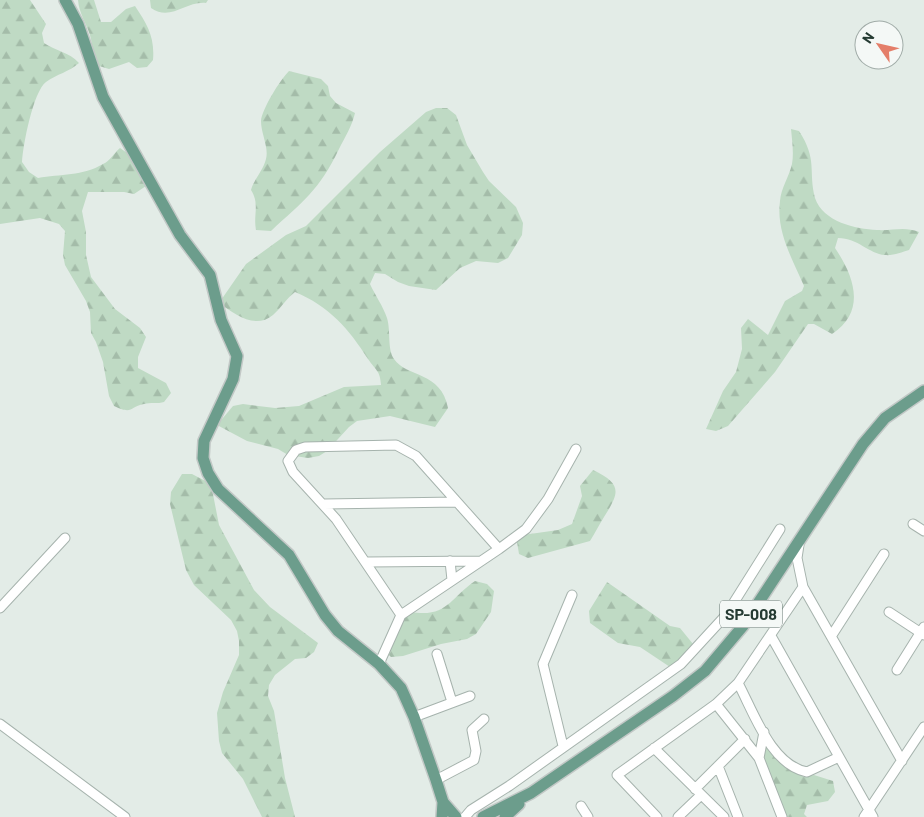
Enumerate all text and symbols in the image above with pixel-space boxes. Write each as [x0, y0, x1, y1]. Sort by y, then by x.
north arrow [854, 20, 904, 70]
text: N [858, 29, 877, 46]
road number: SP-008 [720, 600, 782, 628]

